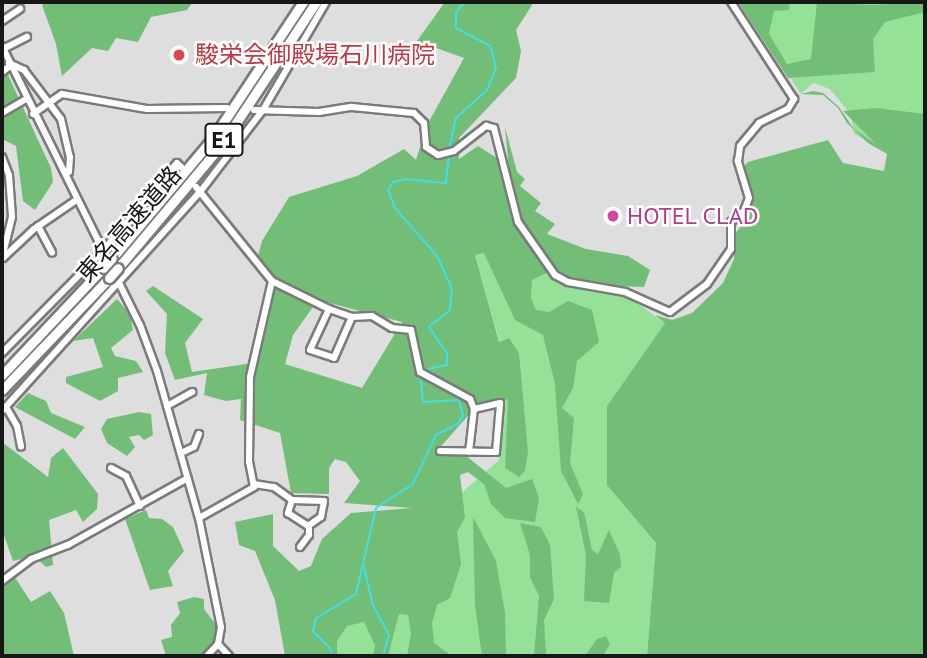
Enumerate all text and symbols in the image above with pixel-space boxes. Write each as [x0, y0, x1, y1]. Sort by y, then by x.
place label: 駿栄会御殿場石川病院 [195, 41, 435, 69]
marker: 駿栄会御殿場石川病院 [169, 45, 189, 65]
road number: E1 [203, 120, 245, 160]
street label: 東名高速道路 [71, 160, 187, 288]
place label: HOTEL CLAD [627, 202, 759, 230]
marker: HOTEL CLAD [605, 208, 621, 224]

